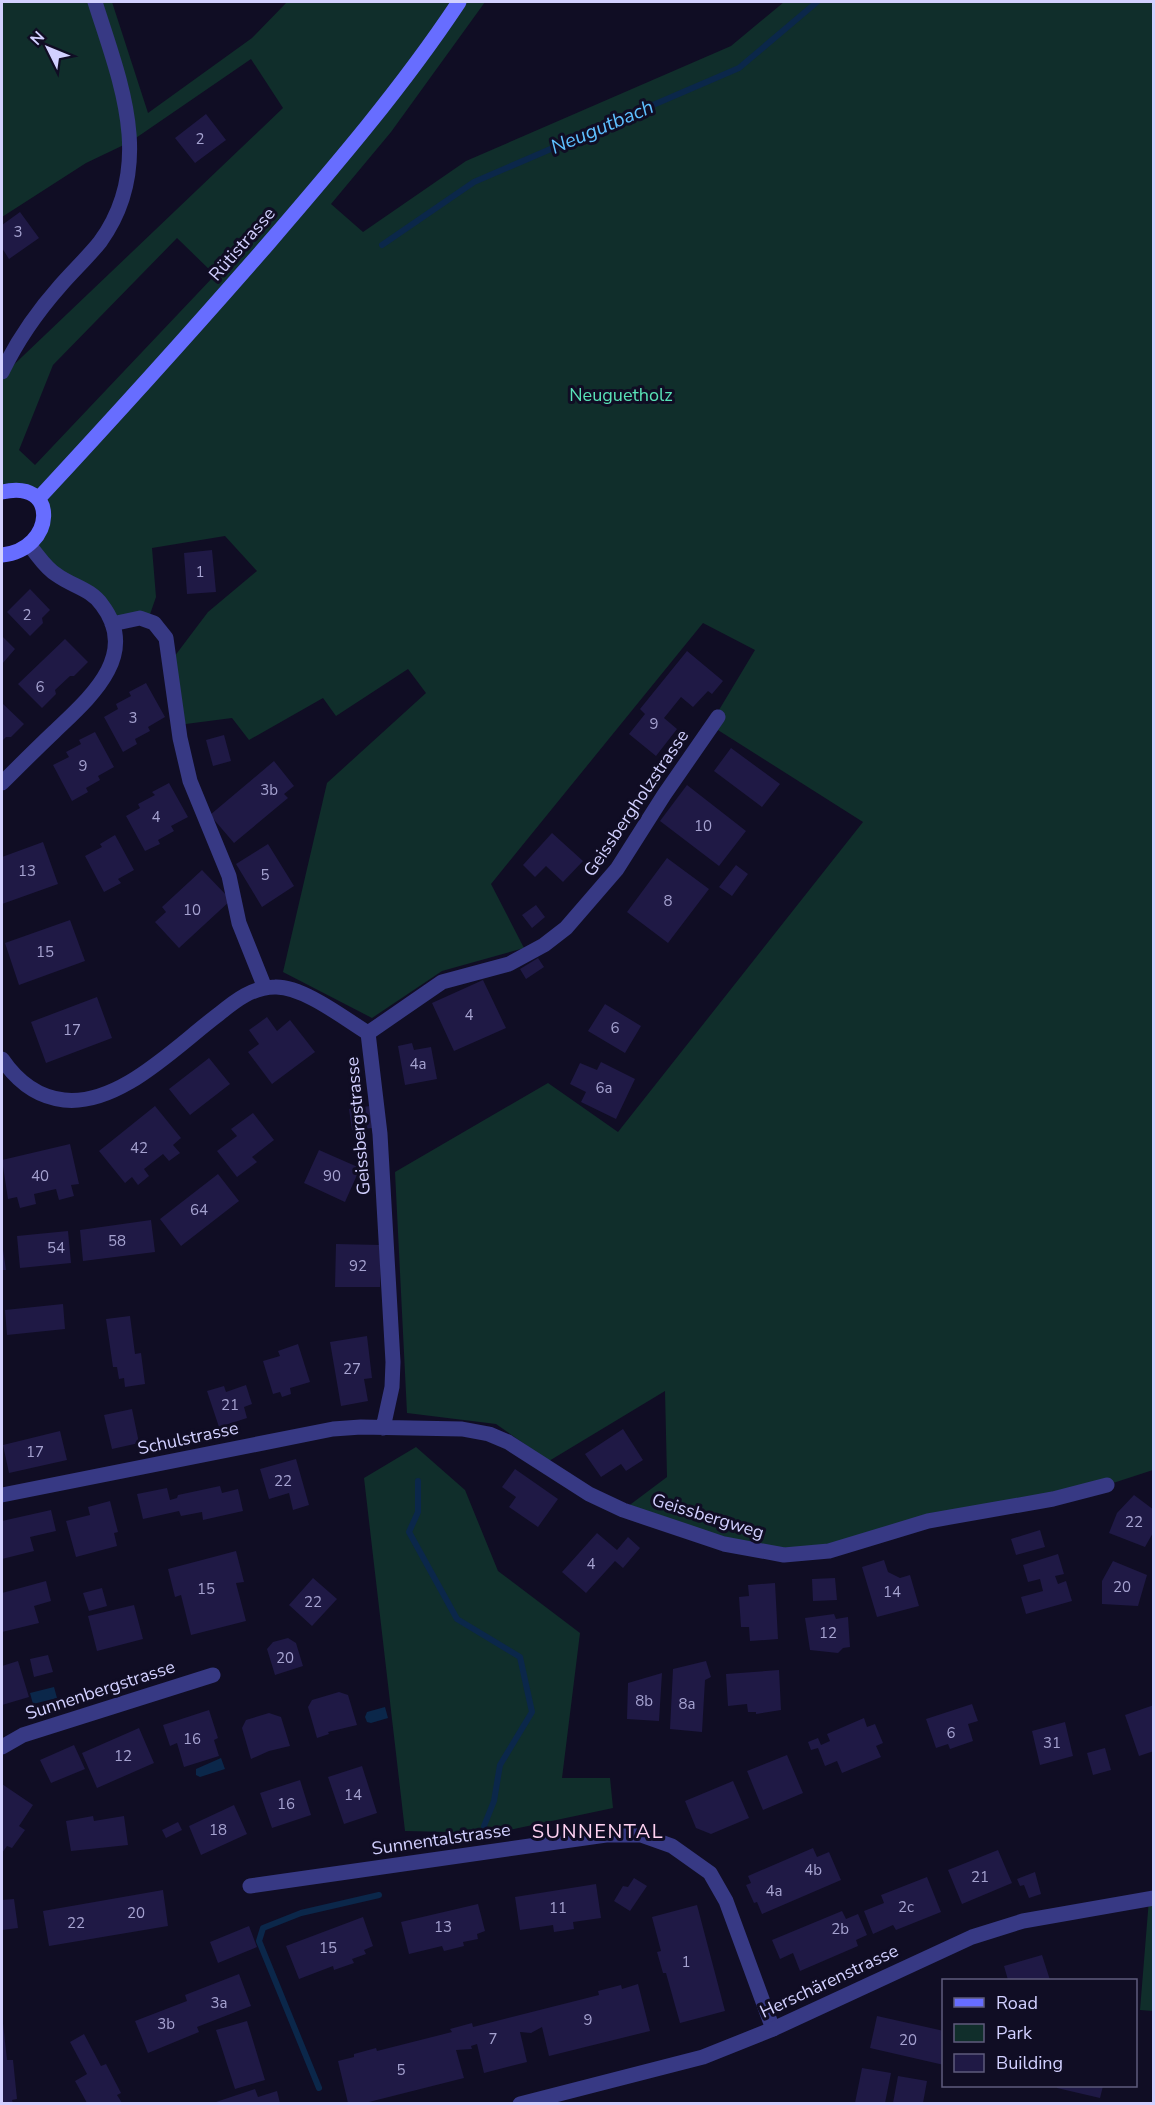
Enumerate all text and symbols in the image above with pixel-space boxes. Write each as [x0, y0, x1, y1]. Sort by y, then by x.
north arrow [18, 18, 78, 78]
text: N [26, 27, 50, 50]
water label: Neugutbach [546, 93, 658, 161]
house number: 2 [195, 129, 205, 149]
street label: Rütistrasse [203, 202, 281, 286]
house number: 3 [13, 222, 23, 242]
park label: Neuguetholz [569, 383, 673, 407]
house number: 1 [195, 562, 205, 582]
house number: 2 [22, 605, 32, 625]
house number: 6 [35, 677, 45, 697]
house number: 3 [128, 708, 138, 728]
house number: 9 [649, 714, 659, 734]
street label: Geissbergholzstrasse [578, 725, 694, 881]
house number: 9 [78, 756, 88, 776]
house number: 3b [260, 780, 278, 800]
house number: 4 [151, 807, 161, 827]
house number: 10 [694, 816, 712, 836]
house number: 13 [18, 861, 36, 881]
house number: 5 [260, 865, 270, 885]
house number: 8 [663, 891, 673, 911]
house number: 10 [183, 900, 201, 920]
house number: 15 [36, 942, 54, 962]
house number: 4 [464, 1005, 474, 1025]
house number: 6 [610, 1018, 620, 1038]
house number: 17 [63, 1020, 81, 1040]
house number: 4a [410, 1054, 426, 1074]
street label: Geissbergstrasse [340, 1056, 376, 1196]
house number: 6a [596, 1078, 612, 1098]
house number: 42 [130, 1138, 148, 1158]
house number: 40 [31, 1166, 49, 1186]
house number: 90 [323, 1166, 341, 1186]
house number: 64 [190, 1200, 208, 1220]
house number: 58 [108, 1231, 126, 1251]
house number: 54 [47, 1238, 65, 1258]
house number: 92 [349, 1256, 367, 1276]
house number: 27 [343, 1359, 361, 1379]
house number: 21 [221, 1395, 239, 1415]
street label: Schulstrasse [135, 1416, 241, 1460]
house number: 17 [26, 1442, 44, 1462]
house number: 22 [274, 1471, 292, 1491]
street label: Geissbergweg [649, 1488, 767, 1544]
house number: 22 [1125, 1512, 1143, 1532]
house number: 4 [586, 1554, 596, 1574]
house number: 20 [1113, 1577, 1131, 1597]
house number: 15 [197, 1579, 215, 1599]
house number: 14 [883, 1582, 901, 1602]
house number: 22 [304, 1592, 322, 1612]
house number: 12 [819, 1623, 837, 1643]
house number: 20 [276, 1648, 294, 1668]
street label: Sunnenbergstrasse [22, 1654, 178, 1726]
house number: 8b [635, 1691, 653, 1711]
house number: 8a [679, 1694, 695, 1714]
house number: 6 [946, 1723, 956, 1743]
house number: 16 [183, 1729, 201, 1749]
house number: 31 [1043, 1733, 1061, 1753]
house number: 12 [114, 1746, 132, 1766]
house number: 14 [344, 1785, 362, 1805]
house number: 16 [277, 1794, 295, 1814]
street label: Sunnentalstrasse [370, 1817, 512, 1861]
district label: SUNNENTAL [532, 1818, 664, 1845]
house number: 18 [209, 1820, 227, 1840]
house number: 4b [804, 1860, 822, 1880]
house number: 21 [971, 1867, 989, 1887]
house number: 4a [766, 1881, 782, 1901]
house number: 2c [898, 1897, 914, 1917]
house number: 11 [549, 1898, 567, 1918]
house number: 20 [127, 1903, 145, 1923]
house number: 22 [67, 1913, 85, 1933]
house number: 13 [434, 1917, 452, 1937]
house number: 2b [831, 1919, 849, 1939]
house number: 15 [319, 1938, 337, 1958]
street label: Herschärenstrasse [756, 1938, 902, 2024]
house number: 1 [681, 1952, 691, 1972]
legend [942, 1979, 1137, 2087]
text: Road [996, 1991, 1038, 2015]
house number: 3a [211, 1993, 227, 2013]
house number: 9 [583, 2010, 593, 2030]
house number: 3b [157, 2014, 175, 2034]
text: Park [996, 2021, 1033, 2045]
house number: 7 [488, 2029, 498, 2049]
house number: 20 [899, 2030, 917, 2050]
text: Building [996, 2051, 1063, 2075]
house number: 5 [396, 2060, 406, 2080]

